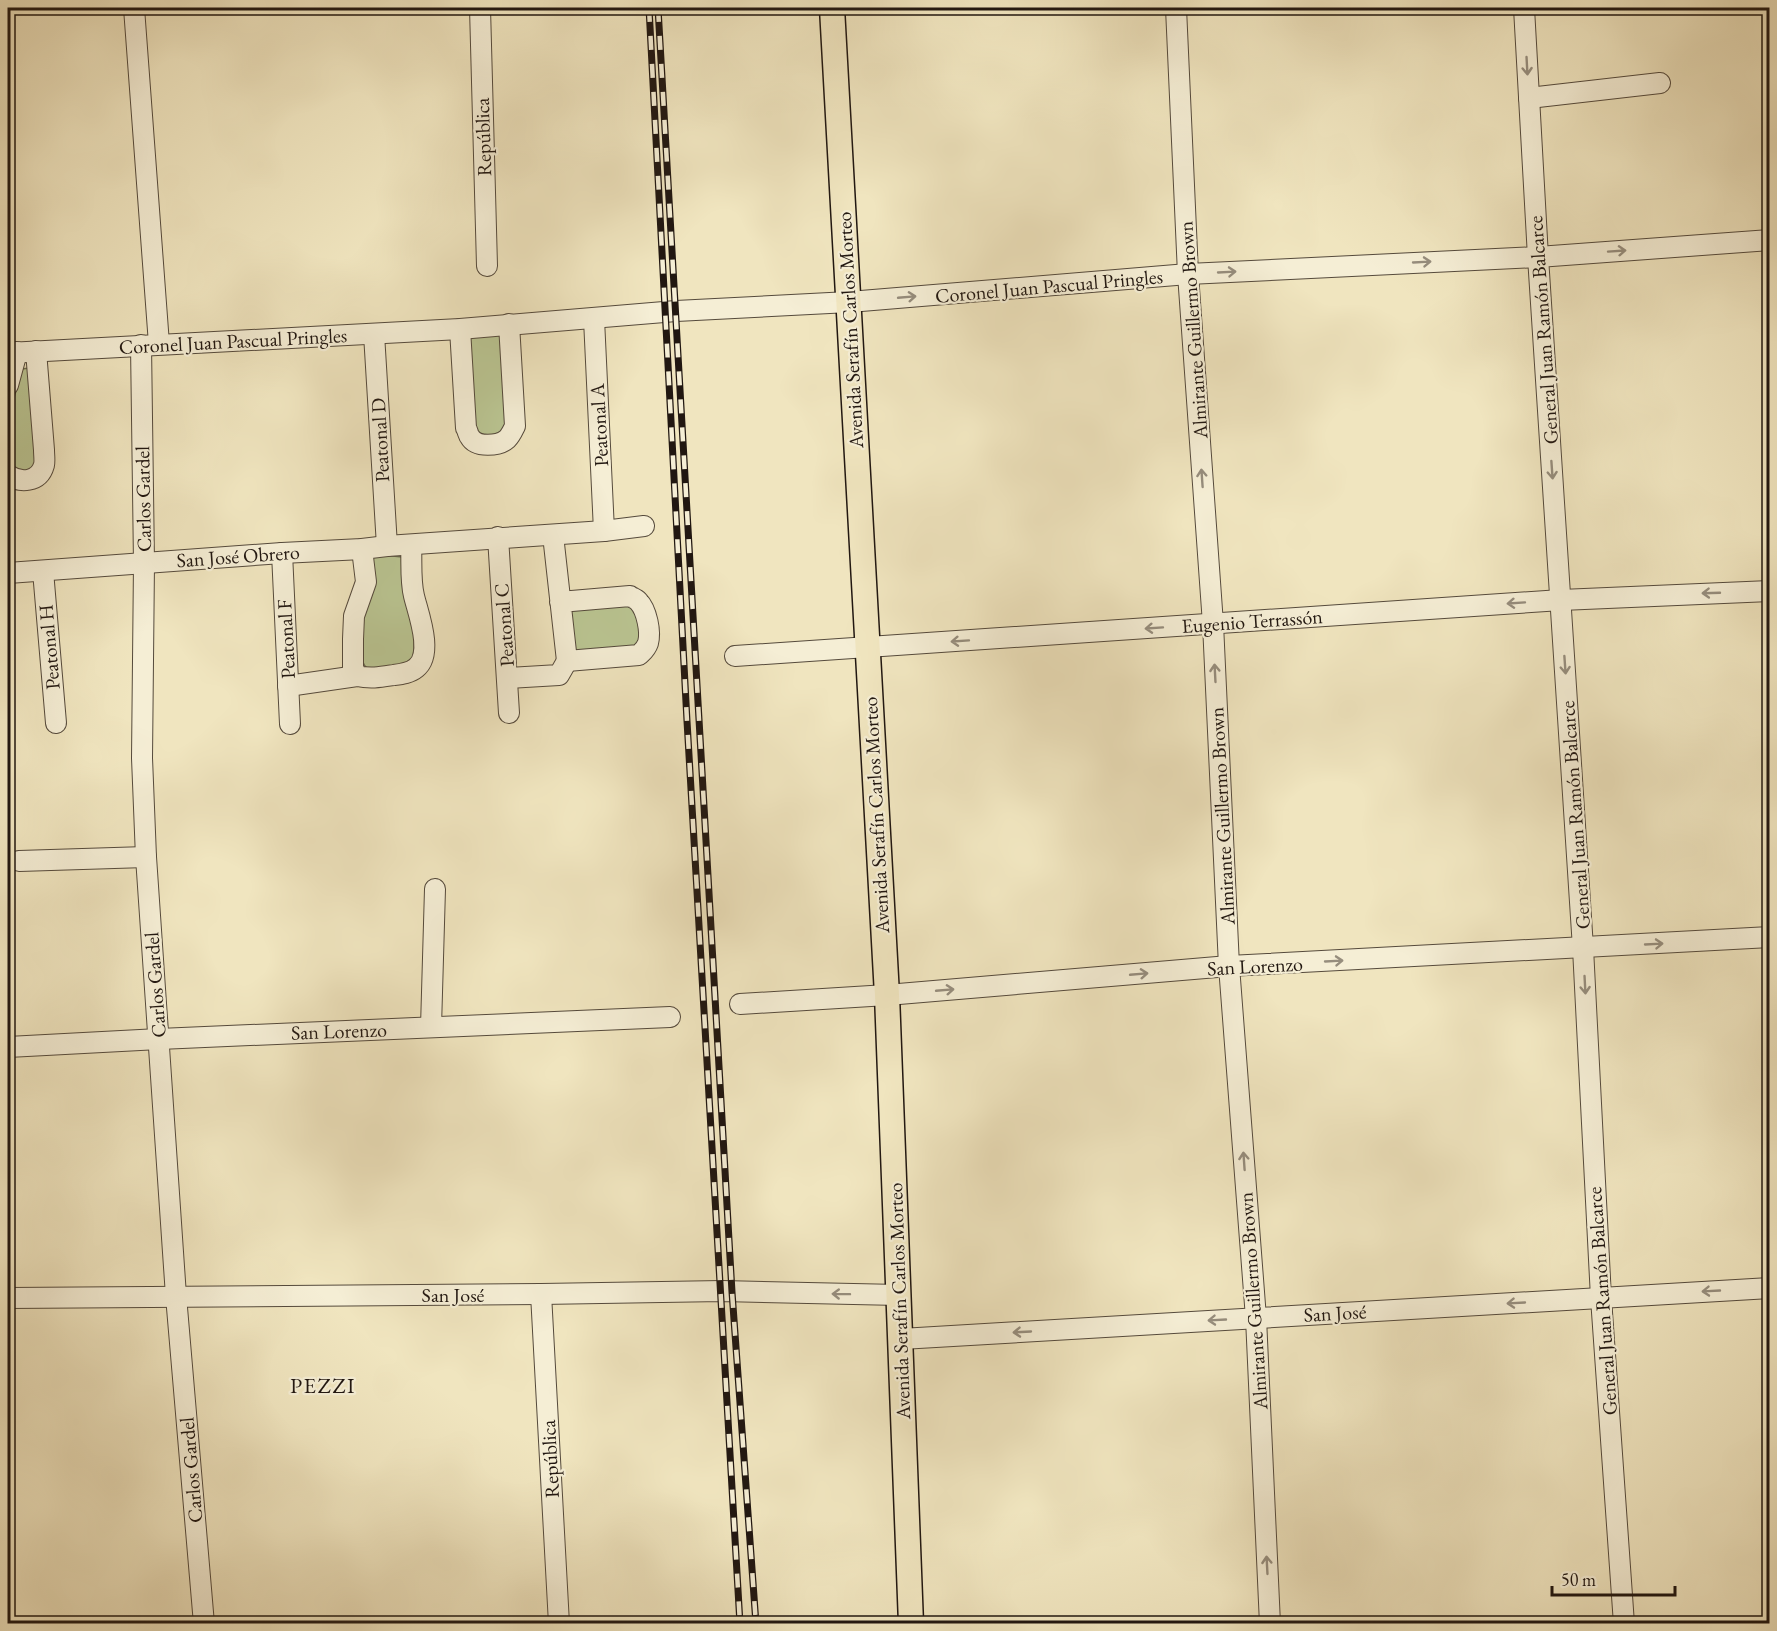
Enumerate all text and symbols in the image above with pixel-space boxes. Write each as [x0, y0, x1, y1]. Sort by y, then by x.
one-way arrow [1522, 55, 1533, 75]
street label: República [469, 97, 497, 177]
street label: Avenida Serafín Carlos Morteo [831, 211, 869, 450]
street label: General Juan Ramón Balcarce [1522, 215, 1564, 445]
street label: Almirante Guillermo Brown [1172, 220, 1214, 441]
one-way arrow [1606, 245, 1626, 256]
one-way arrow [1412, 257, 1432, 268]
street label: Coronel Juan Pascual Pringles [934, 263, 1164, 309]
one-way arrow [1217, 267, 1237, 278]
one-way arrow [897, 291, 917, 302]
street label: Coronel Juan Pascual Pringles [118, 322, 348, 360]
street label: Peatonal A [584, 383, 614, 467]
street label: Peatonal D [365, 397, 395, 483]
street label: Carlos Gardel [129, 446, 157, 552]
one-way arrow [1547, 460, 1558, 480]
one-way arrow [1197, 469, 1208, 489]
street label: San José Obrero [176, 539, 301, 573]
street label: Peatonal C [488, 582, 520, 668]
one-way arrow [1702, 588, 1722, 599]
one-way arrow [1507, 597, 1527, 608]
street label: Peatonal F [271, 599, 301, 679]
street label: Peatonal H [32, 603, 66, 691]
street label: Eugenio Terrassón [1181, 603, 1324, 639]
one-way arrow [1145, 622, 1165, 633]
one-way arrow [950, 635, 970, 646]
one-way arrow [1560, 654, 1571, 674]
one-way arrow [1210, 663, 1221, 683]
street label: Avenida Serafín Carlos Morteo [857, 696, 895, 935]
street label: General Juan Ramón Balcarce [1554, 700, 1596, 930]
street label: Almirante Guillermo Brown [1203, 706, 1241, 927]
street label: Carlos Gardel [138, 931, 172, 1039]
one-way arrow [1644, 938, 1664, 949]
street label: San Lorenzo [1206, 951, 1304, 981]
one-way arrow [1323, 955, 1343, 966]
one-way arrow [1129, 968, 1149, 979]
one-way arrow [1580, 975, 1591, 995]
one-way arrow [935, 984, 954, 995]
street label: San Lorenzo [291, 1016, 387, 1046]
one-way arrow [1238, 1151, 1249, 1171]
street label: Avenida Serafín Carlos Morteo [882, 1182, 916, 1421]
street label: General Juan Ramón Balcarce [1581, 1186, 1623, 1416]
street label: Almirante Guillermo Brown [1232, 1191, 1274, 1412]
street label: San José [422, 1282, 485, 1308]
one-way arrow [1702, 1286, 1722, 1297]
one-way arrow [831, 1288, 851, 1300]
one-way arrow [1507, 1297, 1527, 1308]
street label: San José [1303, 1298, 1367, 1328]
one-way arrow [1207, 1315, 1227, 1326]
one-way arrow [1013, 1327, 1033, 1338]
district label: PEZZI [290, 1371, 356, 1400]
street label: Carlos Gardel [173, 1416, 209, 1524]
street label: República [535, 1419, 565, 1499]
one-way arrow [1262, 1556, 1273, 1576]
scale bar [1552, 1559, 1675, 1597]
text: 50 m [1561, 1568, 1596, 1591]

